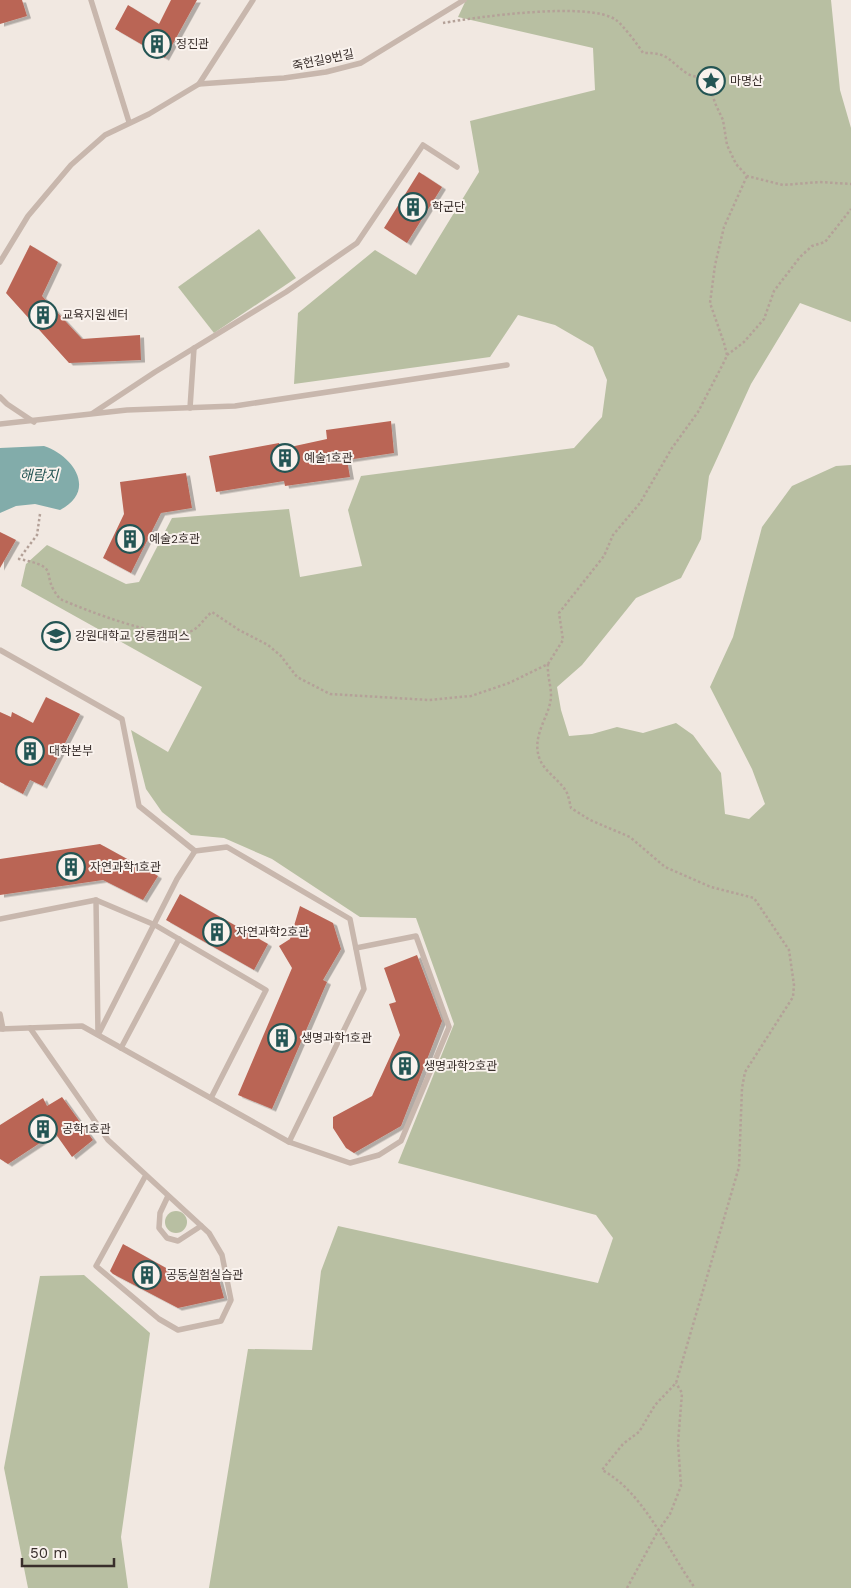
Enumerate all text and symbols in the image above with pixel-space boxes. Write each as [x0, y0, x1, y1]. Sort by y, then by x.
building icon: 정진관 [142, 29, 172, 59]
place label: 정진관 [176, 37, 209, 51]
street label: 죽헌길9번길 [291, 47, 355, 73]
place icon: 마명산 [696, 66, 726, 96]
place label: 마명산 [730, 74, 763, 88]
building icon: 학군단 [398, 192, 428, 222]
place label: 학군단 [432, 200, 465, 214]
building icon: 교육지원센터 [28, 300, 58, 330]
place label: 교육지원센터 [62, 308, 128, 322]
building icon: 예술1호관 [270, 443, 300, 473]
place label: 예술1호관 [304, 451, 353, 465]
water label: 해람지 [20, 467, 59, 483]
building icon: 예술2호관 [115, 524, 145, 554]
place label: 예술2호관 [149, 532, 200, 546]
school or university icon: 강원대학교 강릉캠퍼스 [41, 621, 71, 651]
place label: 강원대학교 강릉캠퍼스 [75, 629, 190, 643]
building icon: 대학본부 [15, 736, 45, 766]
place label: 대학본부 [49, 744, 93, 758]
building icon: 자연과학1호관 [56, 852, 86, 882]
place label: 자연과학1호관 [90, 860, 161, 874]
building icon: 자연과학2호관 [202, 917, 232, 947]
place label: 자연과학2호관 [236, 925, 309, 939]
building icon: 생명과학1호관 [267, 1023, 297, 1053]
place label: 생명과학1호관 [301, 1031, 372, 1045]
building icon: 생명과학2호관 [390, 1051, 420, 1081]
place label: 생명과학2호관 [424, 1059, 497, 1073]
building icon: 공학1호관 [28, 1114, 58, 1144]
place label: 공학1호관 [62, 1122, 111, 1136]
building icon: 공동실험실습관 [132, 1260, 162, 1290]
place label: 공동실험실습관 [166, 1268, 243, 1282]
scale bar [22, 1536, 115, 1568]
text: 50 m [30, 1544, 67, 1562]

